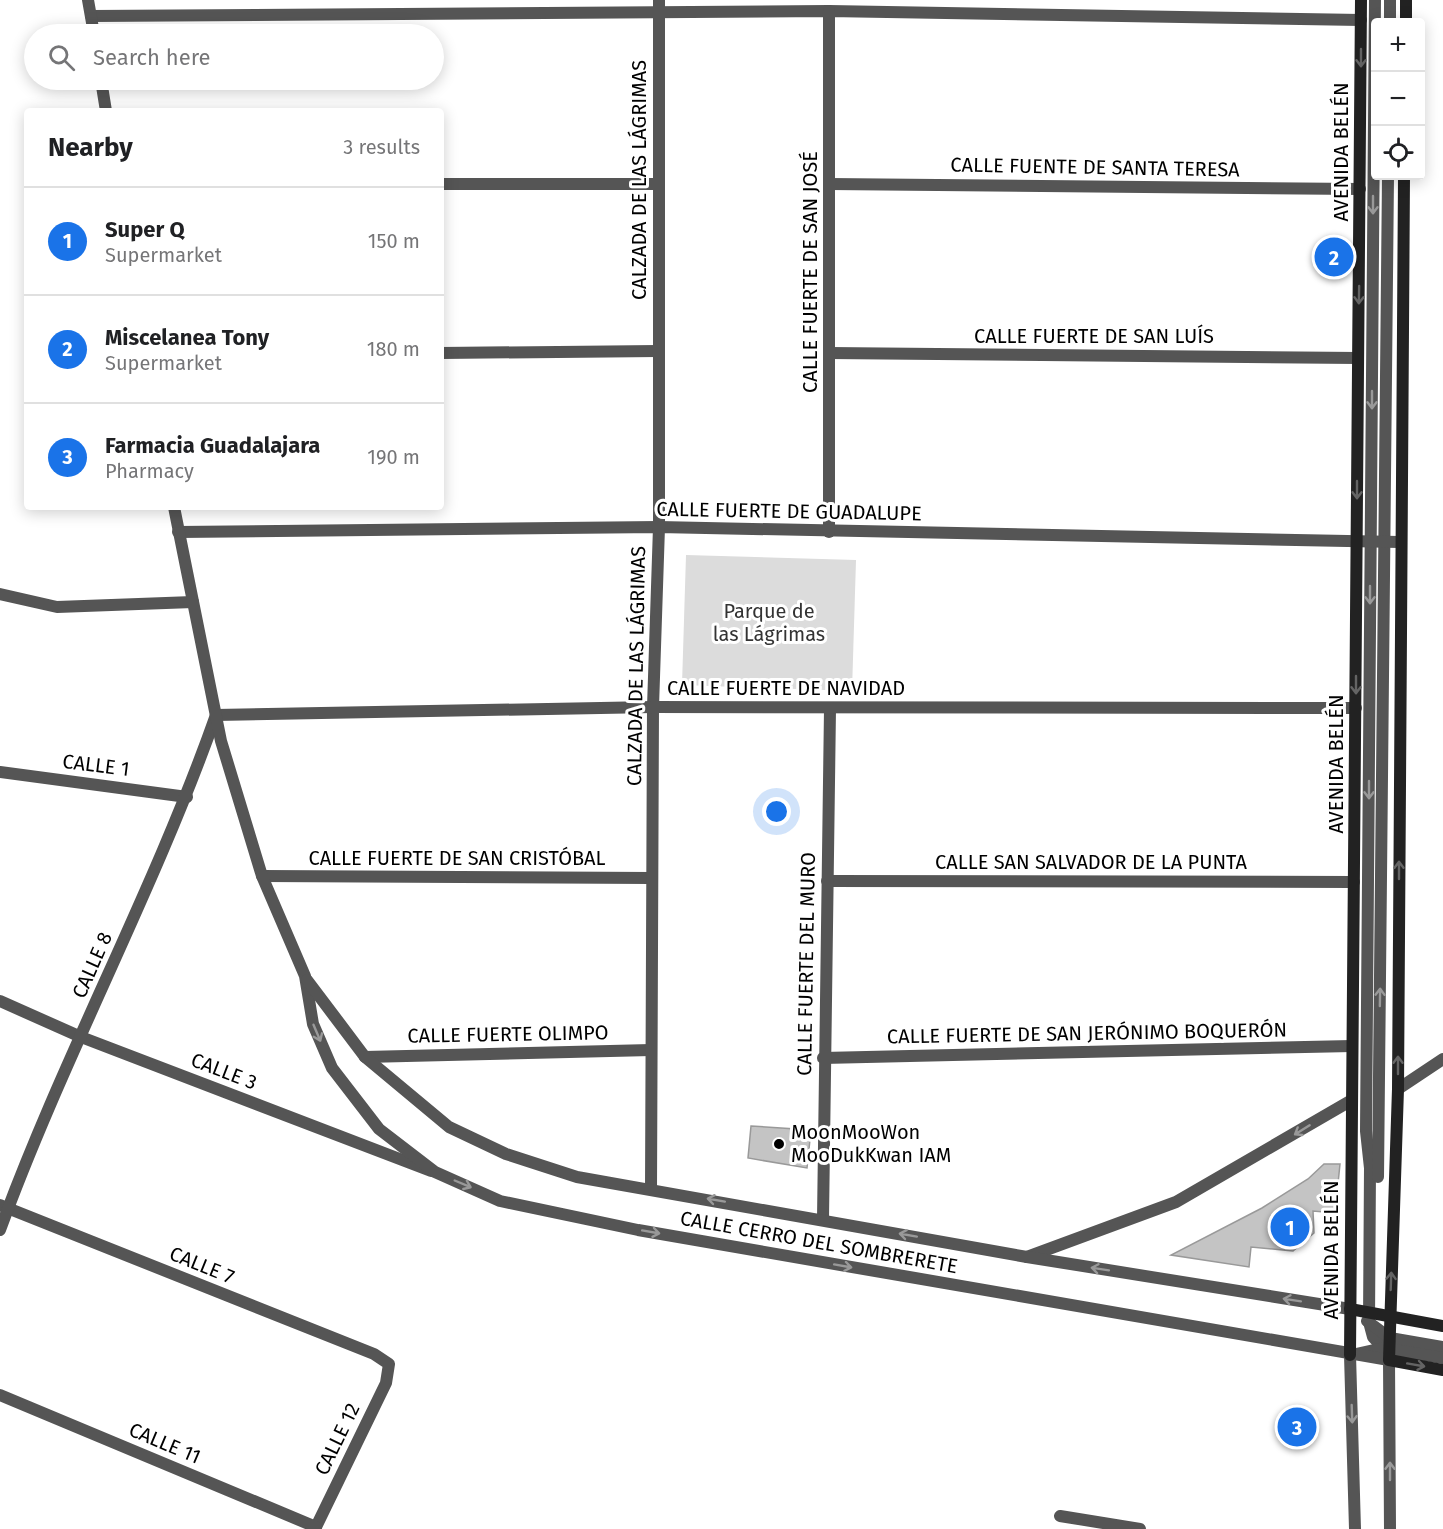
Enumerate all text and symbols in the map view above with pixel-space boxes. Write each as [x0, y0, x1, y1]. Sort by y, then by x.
map controls [1371, 18, 1425, 180]
button: + [1371, 18, 1425, 72]
search box [24, 24, 444, 90]
icon: search [45, 41, 78, 74]
text: Search here [93, 44, 211, 71]
one-way arrow [1355, 48, 1367, 68]
street label: CALZADA DE LAS LÁGRIMAS [627, 60, 651, 300]
button: − [1371, 72, 1425, 126]
street label: AVENIDA BELÉN [1329, 82, 1353, 222]
button: locate [1371, 126, 1425, 180]
text: Nearby [48, 132, 133, 163]
text: 3 results [343, 135, 420, 159]
street label: CALLE FUERTE DE SAN JOSÉ [798, 151, 822, 393]
street label: CALLE FUENTE DE SANTA TERESA [950, 152, 1240, 182]
one-way arrow [1367, 195, 1379, 215]
text: Super Q [105, 216, 185, 243]
text: 1 [63, 229, 72, 253]
text: 150 m [368, 229, 420, 253]
pin: 2 [1314, 234, 1354, 280]
text: Supermarket [105, 243, 222, 267]
one-way arrow [1353, 285, 1365, 305]
text: Miscelanea Tony [105, 324, 269, 351]
street label: CALLE FUERTE DE SAN LUÍS [974, 324, 1214, 348]
text: 2 [62, 337, 73, 361]
text: 180 m [367, 337, 420, 361]
text: Supermarket [105, 351, 222, 375]
one-way arrow [1366, 390, 1378, 410]
text: Farmacia Guadalajara [105, 432, 320, 459]
text: 3 [62, 445, 73, 469]
text: 190 m [367, 445, 420, 469]
text: Pharmacy [105, 459, 194, 483]
one-way arrow [1351, 480, 1363, 500]
street label: CALLE FUERTE DE GUADALUPE [656, 497, 922, 525]
street label: CALZADA DE LAS LÁGRIMAS [622, 546, 650, 786]
one-way arrow [1364, 585, 1376, 605]
park label: Parque de las Lágrimas [713, 599, 825, 646]
one-way arrow [1350, 675, 1362, 695]
street label: CALLE FUERTE DE NAVIDAD [667, 676, 905, 700]
street label: AVENIDA BELÉN [1324, 694, 1348, 834]
street label: CALLE 1 [61, 749, 131, 781]
one-way arrow [1363, 780, 1375, 800]
your location [762, 797, 791, 826]
street label: CALLE FUERTE DE SAN CRISTÓBAL [308, 846, 606, 870]
street label: CALLE SAN SALVADOR DE LA PUNTA [935, 850, 1247, 874]
street label: CALLE FUERTE DEL MURO [792, 852, 820, 1076]
one-way arrow [1393, 860, 1404, 880]
street label: CALLE 8 [67, 928, 117, 1002]
one-way arrow [1374, 987, 1386, 1007]
street label: CALLE FUERTE DE SAN JERÓNIMO BOQUERÓN [887, 1018, 1287, 1048]
street label: CALLE FUERTE OLIMPO [407, 1020, 609, 1048]
one-way arrow [312, 1024, 323, 1042]
street label: CALLE 3 [188, 1048, 260, 1094]
one-way arrow [1392, 1055, 1404, 1075]
place label: MoonMooWon MooDukKwan IAM [791, 1120, 951, 1167]
one-way arrow [1294, 1125, 1311, 1137]
marker: MoonMooWon MooDukKwan IAM [772, 1137, 786, 1151]
one-way arrow [453, 1179, 471, 1190]
street label: AVENIDA BELÉN [1319, 1180, 1343, 1320]
one-way arrow [707, 1195, 726, 1206]
pin: 1 [1270, 1204, 1310, 1250]
street label: CALLE CERRO DEL SOMBRERETE [678, 1206, 960, 1278]
one-way arrow [641, 1227, 660, 1238]
one-way arrow [899, 1229, 918, 1240]
street label: CALLE 7 [166, 1241, 238, 1289]
one-way arrow [833, 1261, 852, 1272]
one-way arrow [1091, 1263, 1110, 1274]
one-way arrow [1386, 1271, 1397, 1291]
one-way arrow [1283, 1294, 1303, 1305]
one-way arrow [1406, 1360, 1425, 1371]
street label: CALLE 12 [309, 1399, 365, 1479]
one-way arrow [1346, 1403, 1357, 1423]
pin: 3 [1278, 1404, 1316, 1450]
street label: CALLE 11 [126, 1417, 204, 1469]
one-way arrow [1384, 1461, 1396, 1481]

